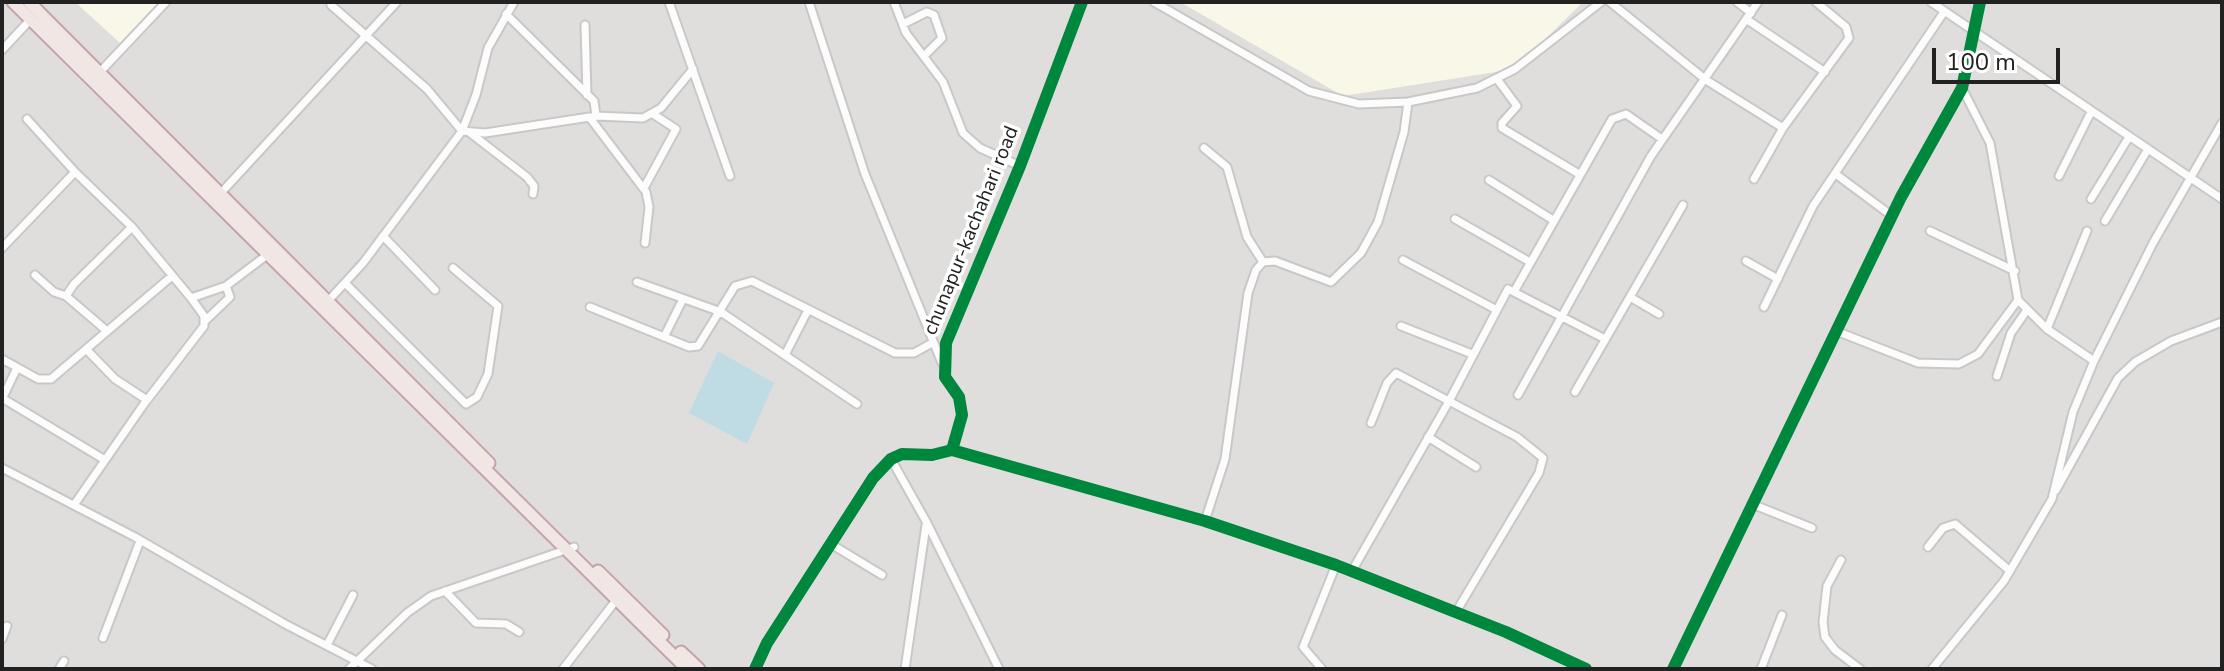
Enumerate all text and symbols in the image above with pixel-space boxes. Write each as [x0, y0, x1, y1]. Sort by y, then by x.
scale bar [1936, 32, 2064, 82]
text: 100 m [1946, 46, 2016, 78]
street label: chunapur-kachahari road [919, 123, 1025, 339]

